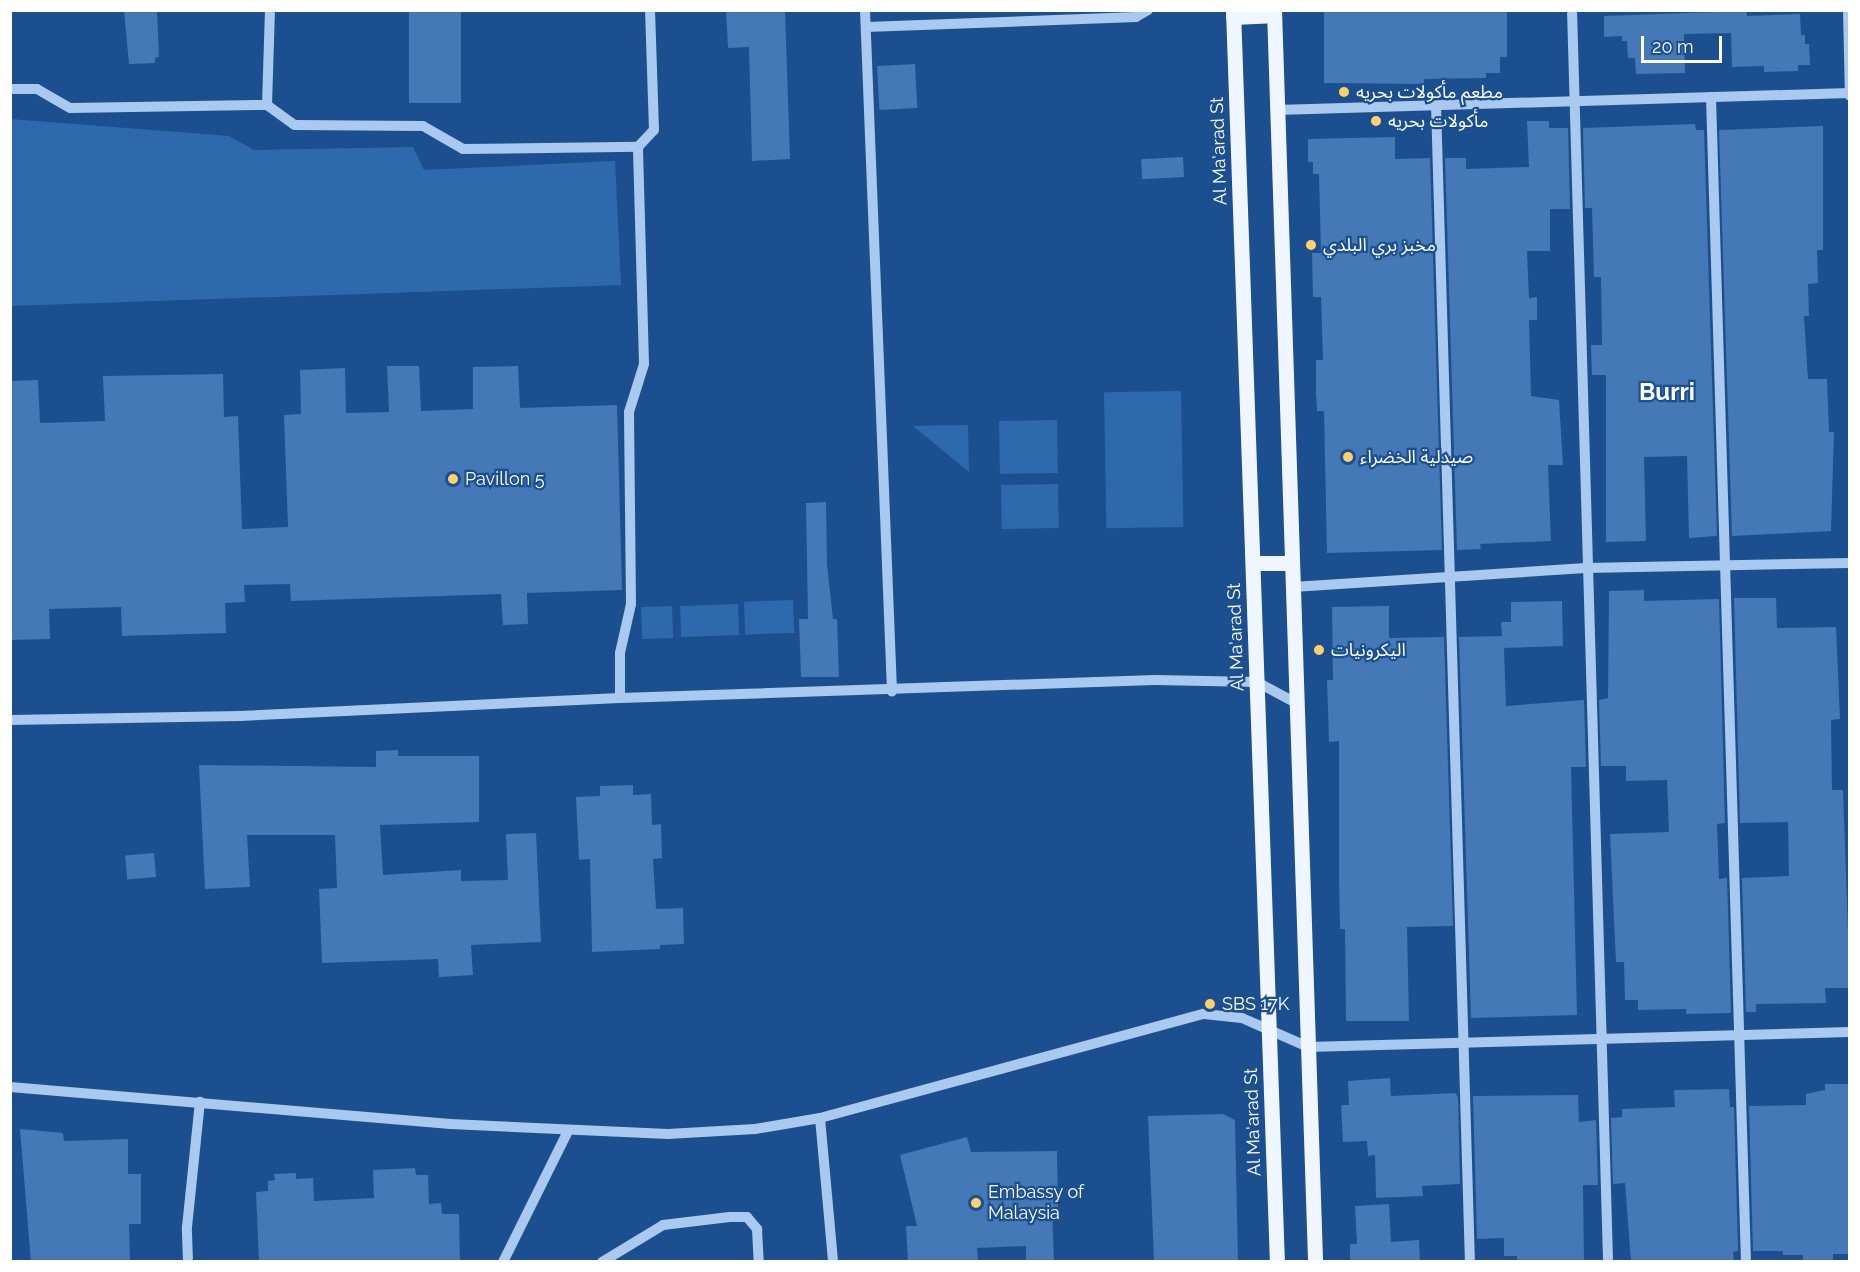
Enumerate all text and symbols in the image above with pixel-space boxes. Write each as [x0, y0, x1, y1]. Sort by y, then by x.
scale bar [1644, 24, 1725, 62]
text: 20 m [1652, 36, 1694, 57]
place label: مطعم مأكولات بحريه [1356, 81, 1503, 103]
marker: مطعم مأكولات بحريه [1337, 85, 1351, 99]
street label: Al Ma'arad St [1206, 96, 1232, 206]
place label: مأكولات بحريه [1388, 110, 1489, 132]
marker: مأكولات بحريه [1369, 114, 1383, 128]
place label: مخبز بري البلدي [1323, 234, 1436, 256]
marker: مخبز بري البلدي [1304, 238, 1318, 252]
district label: Burri [1639, 378, 1695, 406]
place label: صيدلية الخضراء [1360, 446, 1473, 468]
marker: صيدلية الخضراء [1341, 450, 1355, 464]
place label: Pavillon 5 [465, 468, 545, 490]
marker: Pavillon 5 [446, 472, 460, 486]
street label: Al Ma'arad St [1223, 582, 1249, 692]
place label: اليكرونيات [1331, 639, 1406, 661]
marker: اليكرونيات [1312, 643, 1326, 657]
place label: SBS 17K [1222, 993, 1289, 1015]
marker: SBS 17K [1203, 997, 1217, 1011]
street label: Al Ma'arad St [1240, 1067, 1266, 1177]
place label: Embassy of Malaysia [988, 1182, 1084, 1224]
marker: Embassy of Malaysia [969, 1196, 983, 1210]

